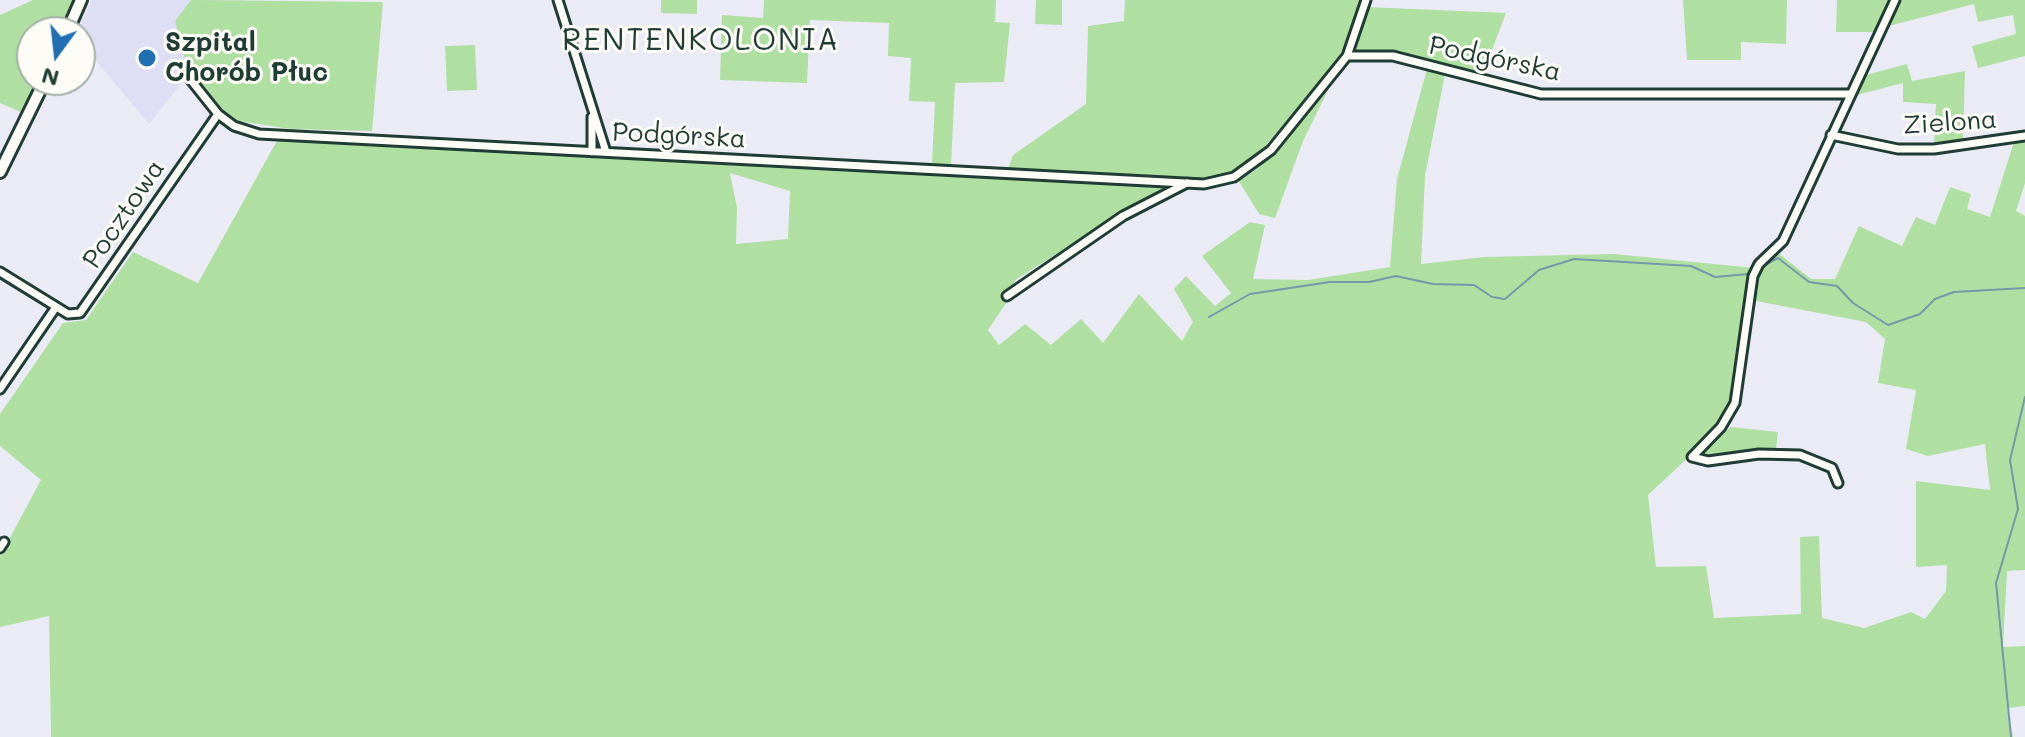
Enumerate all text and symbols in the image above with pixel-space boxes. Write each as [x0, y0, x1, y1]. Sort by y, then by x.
north arrow [16, 16, 96, 96]
district label: RENTENKOLONIA [562, 23, 840, 59]
place label: Szpital Chorób Płuc [165, 27, 328, 88]
street label: Podgórska [1426, 30, 1564, 88]
marker: Szpital Chorób Płuc [136, 47, 158, 69]
text: N [38, 62, 62, 94]
street label: Zielona [1902, 104, 1998, 142]
street label: Podgórska [611, 117, 747, 155]
street label: Pocztowa [76, 154, 172, 274]

